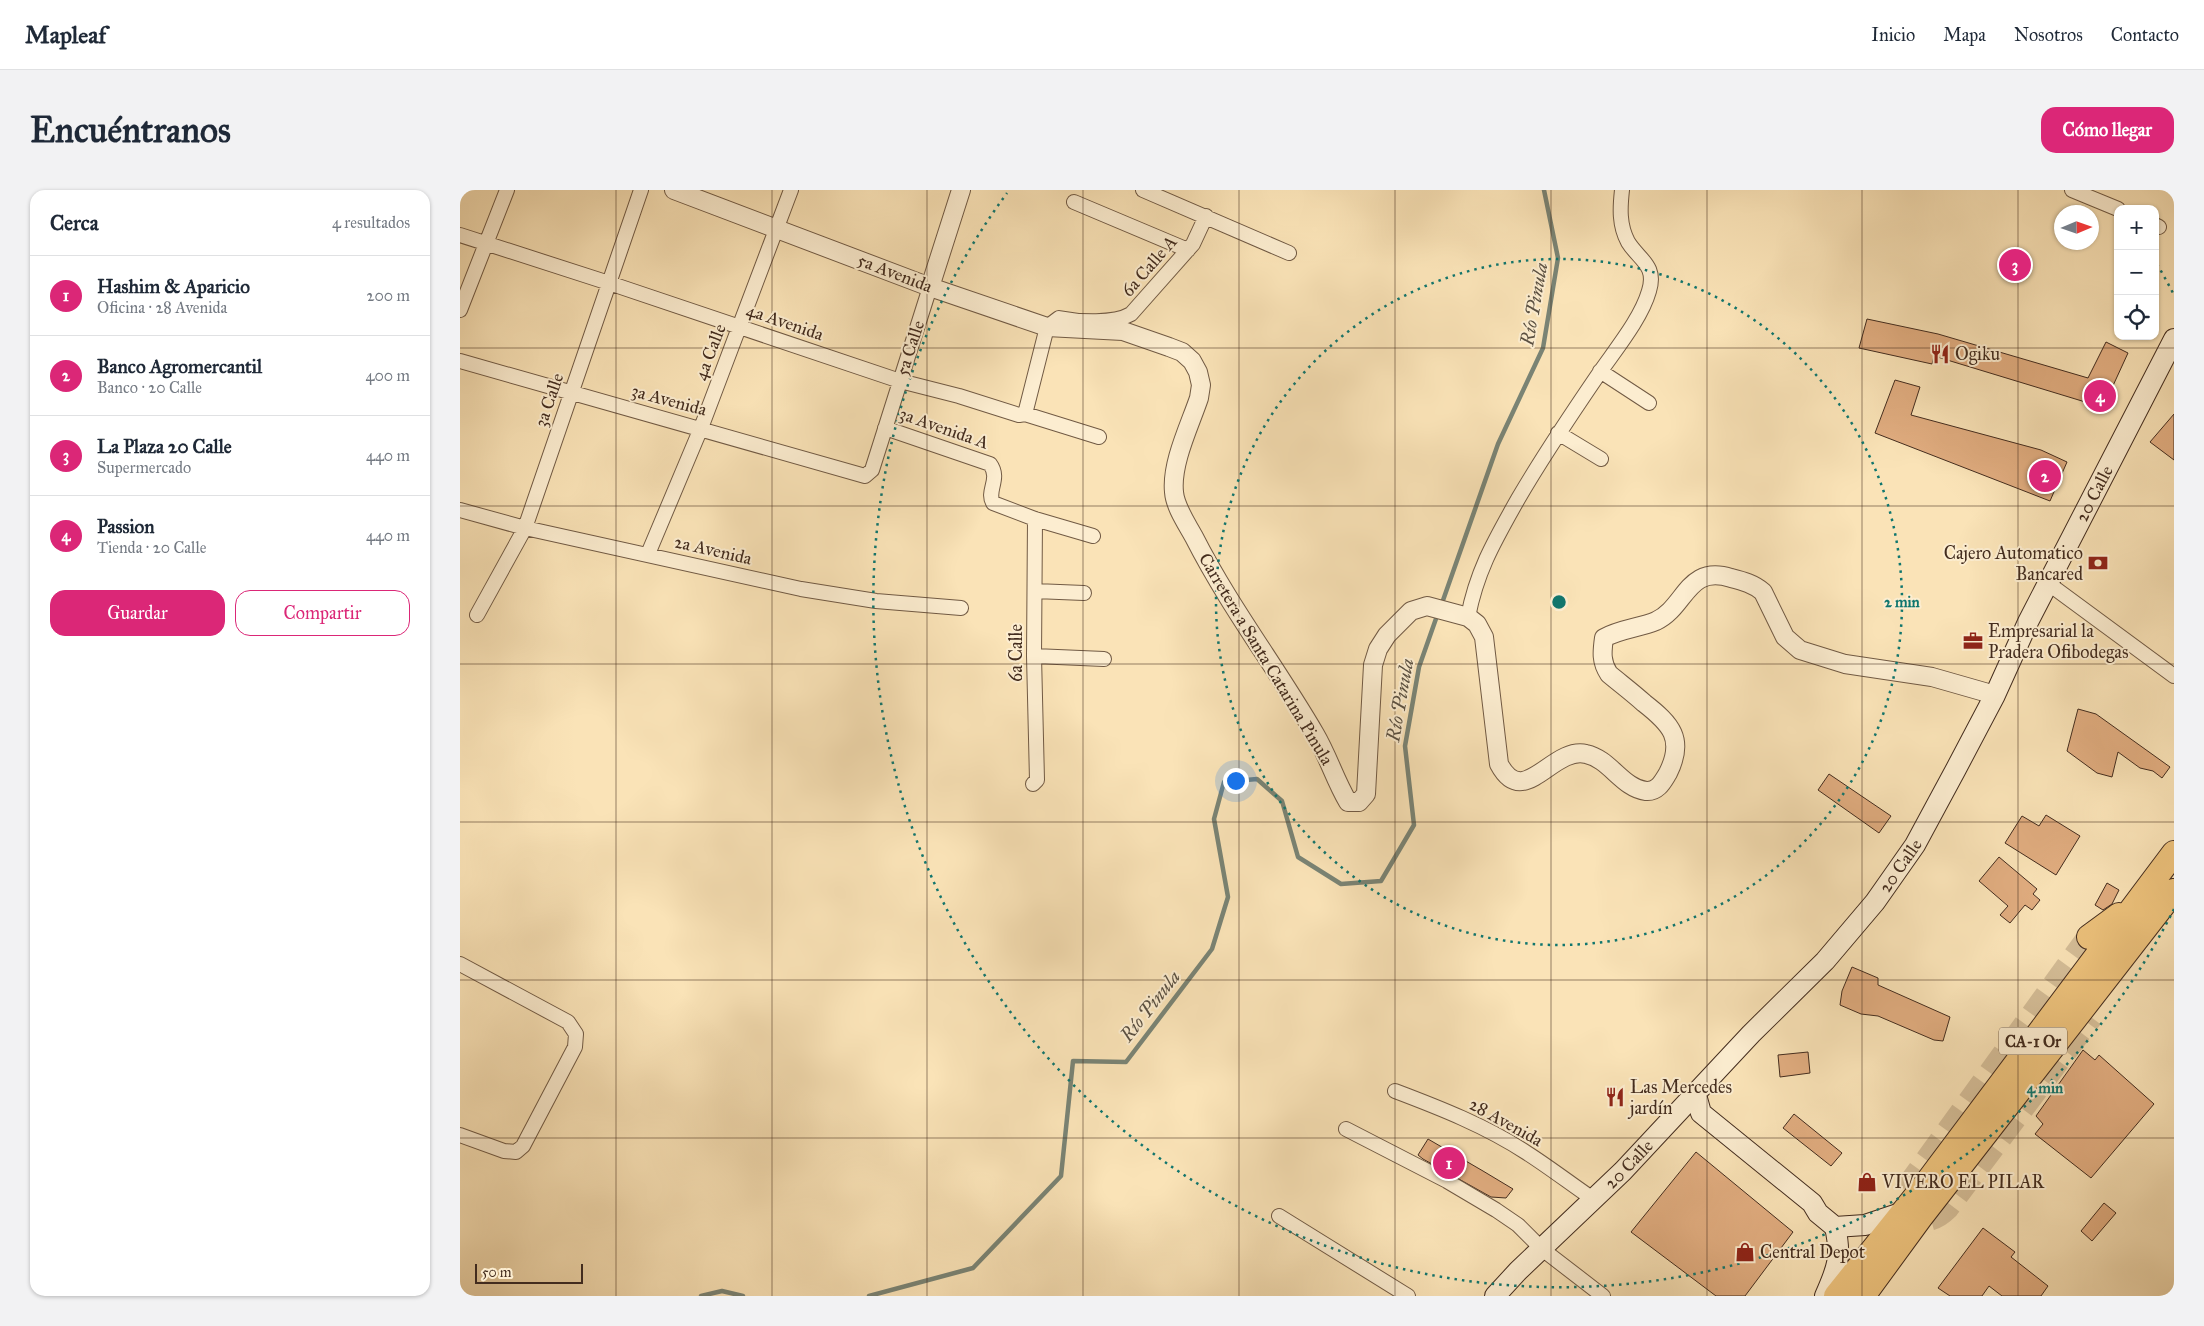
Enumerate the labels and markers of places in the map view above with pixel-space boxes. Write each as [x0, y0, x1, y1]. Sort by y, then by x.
pin: 3 [1999, 246, 2031, 284]
restaurant icon: Ogiku [1929, 343, 1951, 365]
place label: Ogiku [1955, 343, 2000, 366]
pin: 4 [2084, 377, 2116, 415]
pin: 2 [2029, 457, 2061, 495]
place label: Cajero Automatico Bancared [1944, 542, 2083, 585]
bank icon: Cajero Automatico Bancared [2087, 552, 2109, 574]
centre of rings [1550, 593, 1568, 611]
place label: Empresarial la Pradera Ofibodegas [1988, 620, 2129, 664]
office icon: Empresarial la Pradera Ofibodegas [1962, 630, 1984, 652]
place label: Las Mercedes jardín [1627, 1076, 1732, 1119]
restaurant icon: Las Mercedes jardín [1604, 1086, 1626, 1108]
pin: 1 [1433, 1144, 1465, 1182]
shop icon: VIVERO EL PILAR [1856, 1171, 1878, 1193]
place label: VIVERO EL PILAR [1881, 1171, 2046, 1193]
shop icon: Central Depot [1734, 1241, 1756, 1263]
place label: Central Depot [1760, 1241, 1866, 1263]

